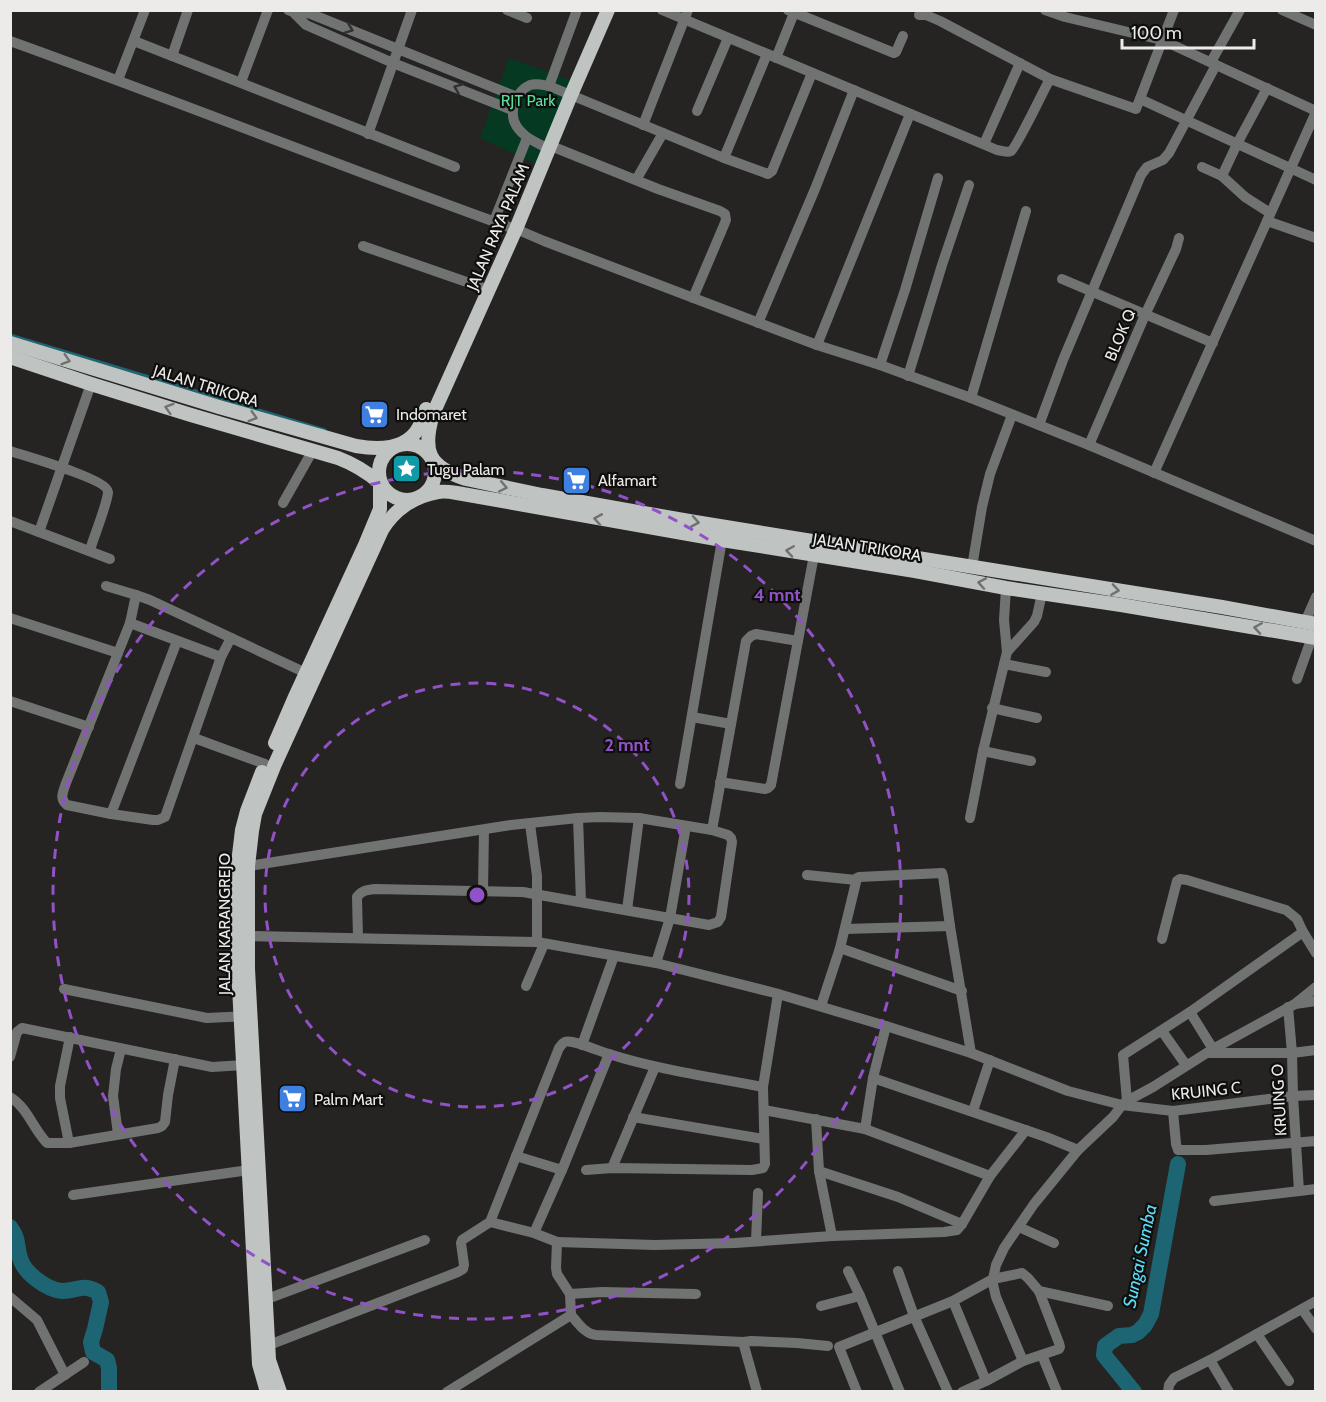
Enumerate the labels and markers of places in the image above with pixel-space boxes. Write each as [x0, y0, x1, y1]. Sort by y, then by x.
supermarket icon: Indomaret [359, 398, 391, 430]
place label: Indomaret [396, 405, 467, 424]
place icon: Tugu Palam [390, 453, 422, 485]
place label: Tugu Palam [427, 460, 505, 479]
supermarket icon: Alfamart [561, 464, 593, 496]
place label: Alfamart [598, 471, 657, 490]
centre of rings [467, 885, 487, 905]
supermarket icon: Palm Mart [277, 1083, 309, 1115]
place label: Palm Mart [314, 1090, 384, 1109]

